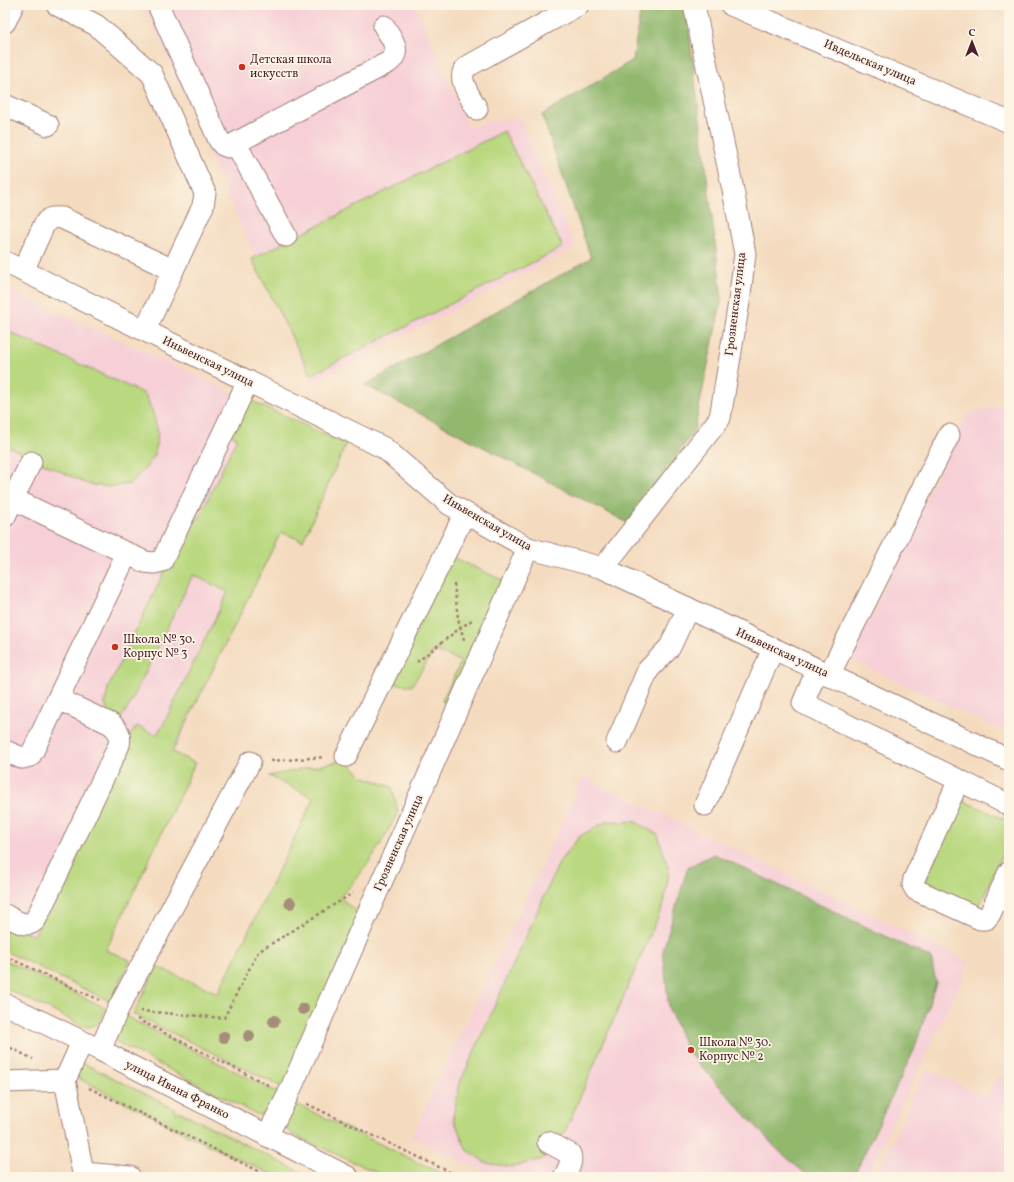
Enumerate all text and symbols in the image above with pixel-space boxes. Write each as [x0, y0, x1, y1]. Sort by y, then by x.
north arrow [952, 22, 992, 62]
text: С [968, 26, 976, 41]
street label: Ивдельская улица [821, 36, 919, 90]
place label: Детская школа искусств [250, 52, 332, 82]
marker: Детская школа искусств [237, 62, 247, 72]
street label: Грозненская улица [722, 251, 750, 357]
street label: Иньвенская улица [159, 333, 257, 391]
street label: Иньвенская улица [439, 491, 535, 555]
street label: Иньвенская улица [733, 624, 831, 682]
place label: Школа № 30. Корпус № 3 [123, 632, 195, 662]
marker: Школа № 30. Корпус № 3 [110, 642, 120, 652]
street label: Грозненская улица [370, 792, 428, 894]
place label: Школа № 30. Корпус № 2 [699, 1035, 771, 1065]
marker: Школа № 30. Корпус № 2 [686, 1045, 696, 1055]
street label: улица Ивана Франко [122, 1057, 232, 1123]

